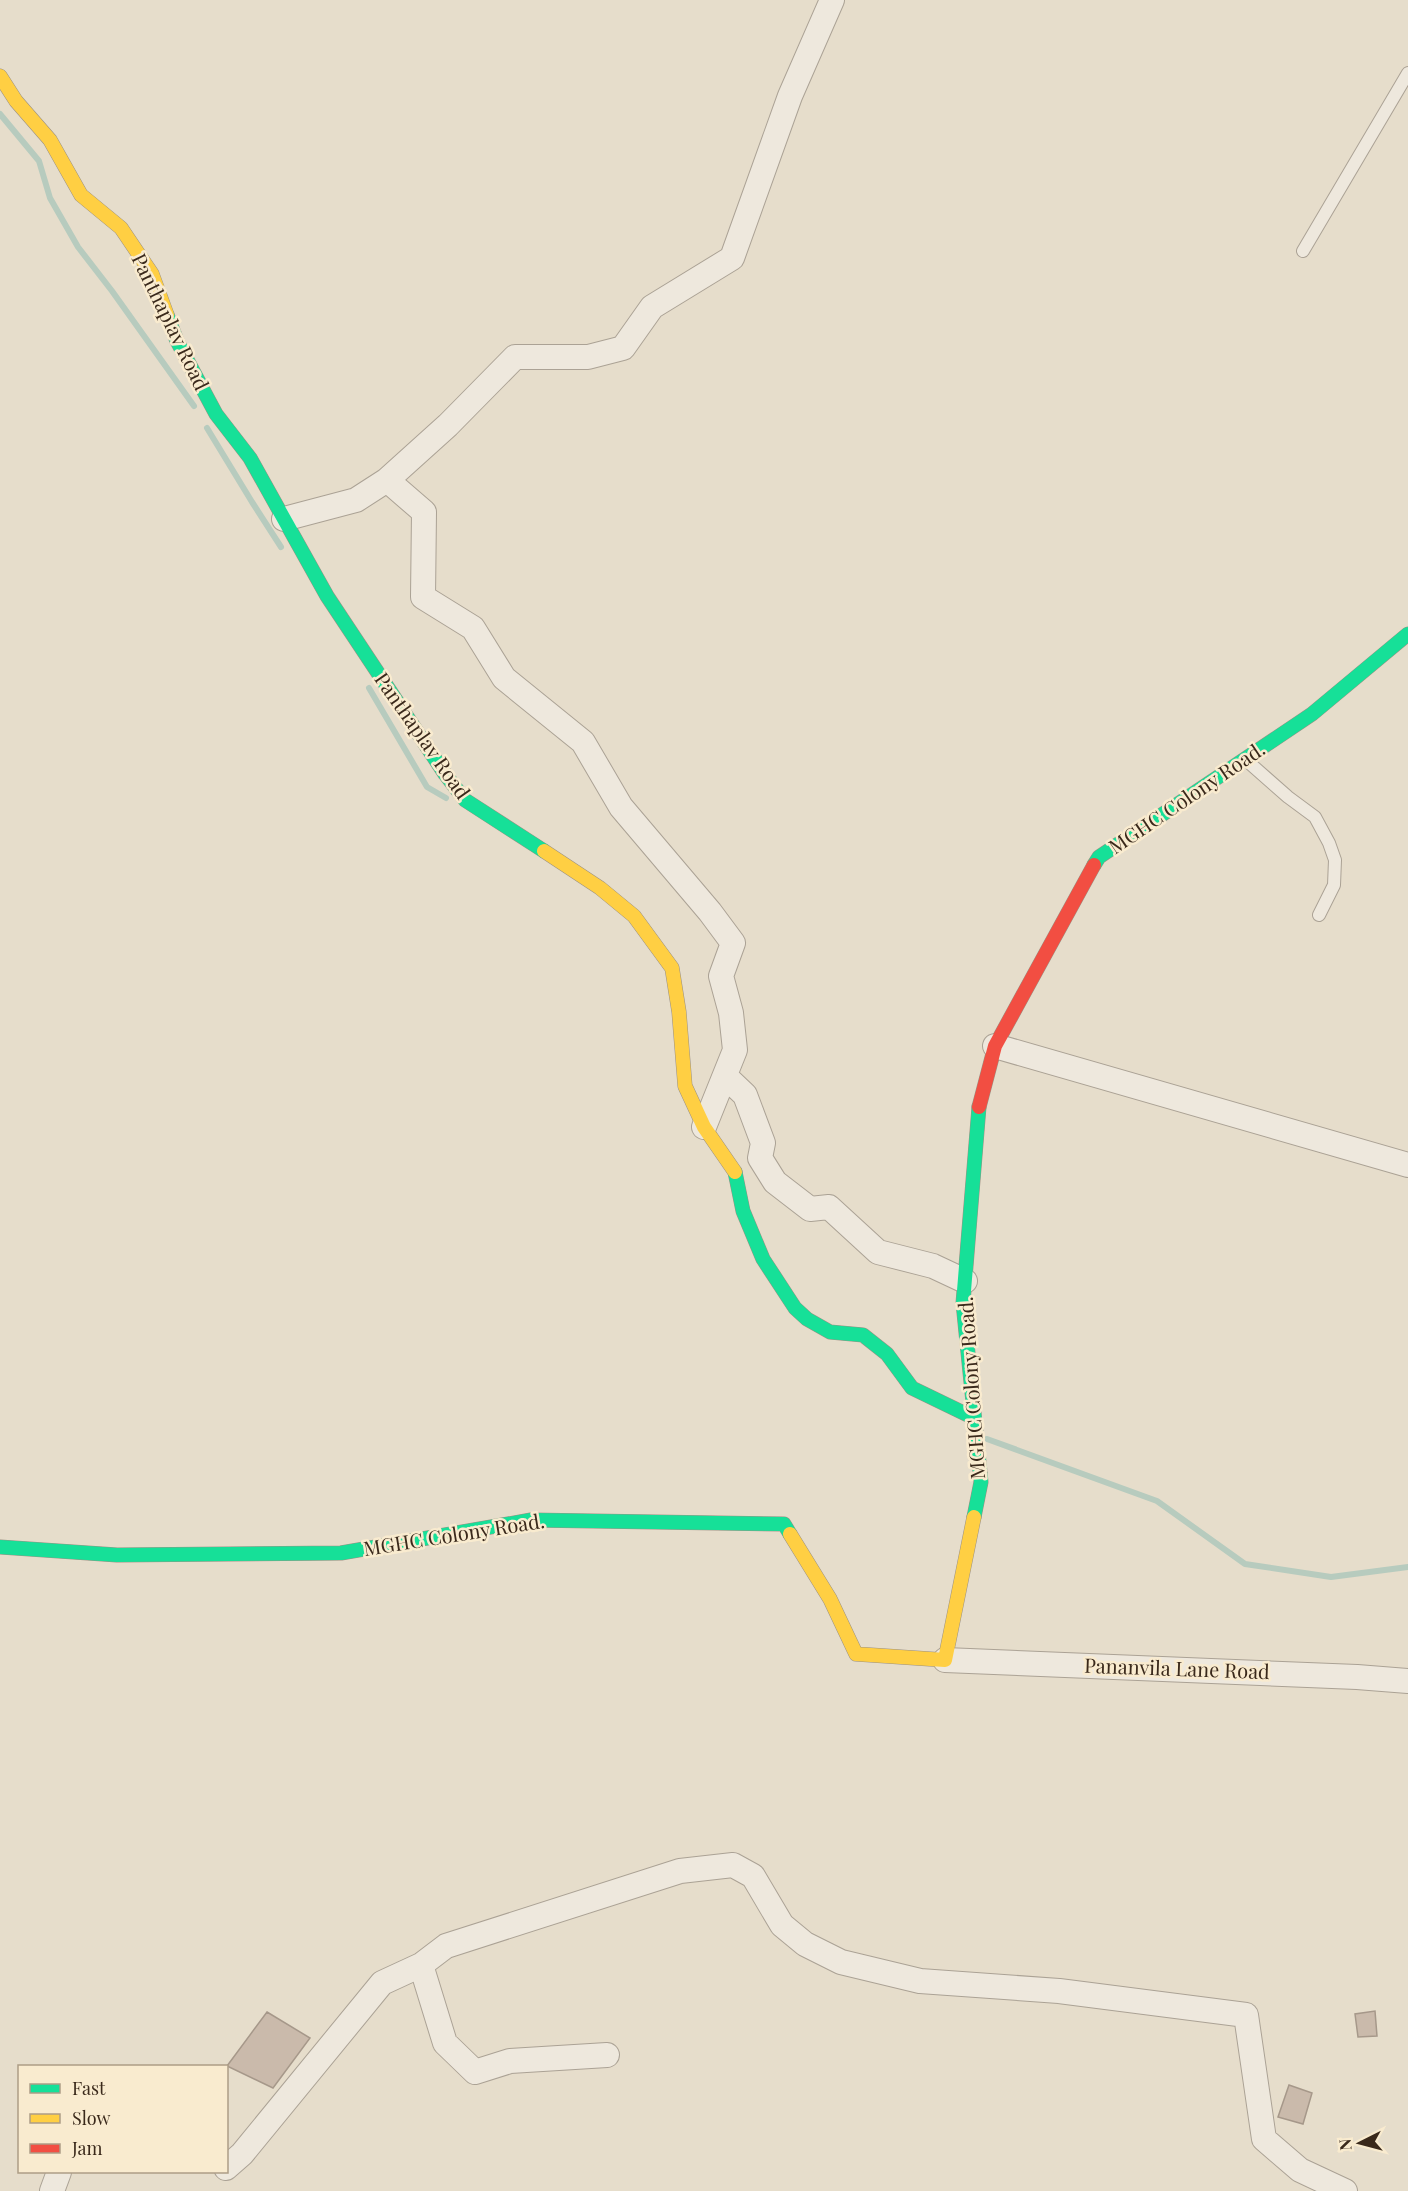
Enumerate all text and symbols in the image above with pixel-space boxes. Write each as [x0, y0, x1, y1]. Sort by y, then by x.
street label: Panthaplav Road [127, 248, 216, 395]
street label: Panthaplav Road [369, 666, 477, 804]
street label: MGHC Colony Road. [1103, 734, 1270, 859]
street label: MGHC Colony Road. [951, 1296, 990, 1480]
street label: MGHC Colony Road. [361, 1506, 546, 1561]
street label: Pananvila Lane Road [1084, 1651, 1271, 1684]
legend [18, 2065, 228, 2173]
text: Fast [72, 2076, 106, 2100]
text: Slow [72, 2106, 110, 2130]
north arrow [1330, 2113, 1390, 2173]
text: Jam [71, 2136, 102, 2160]
text: N [1333, 2137, 1356, 2151]

